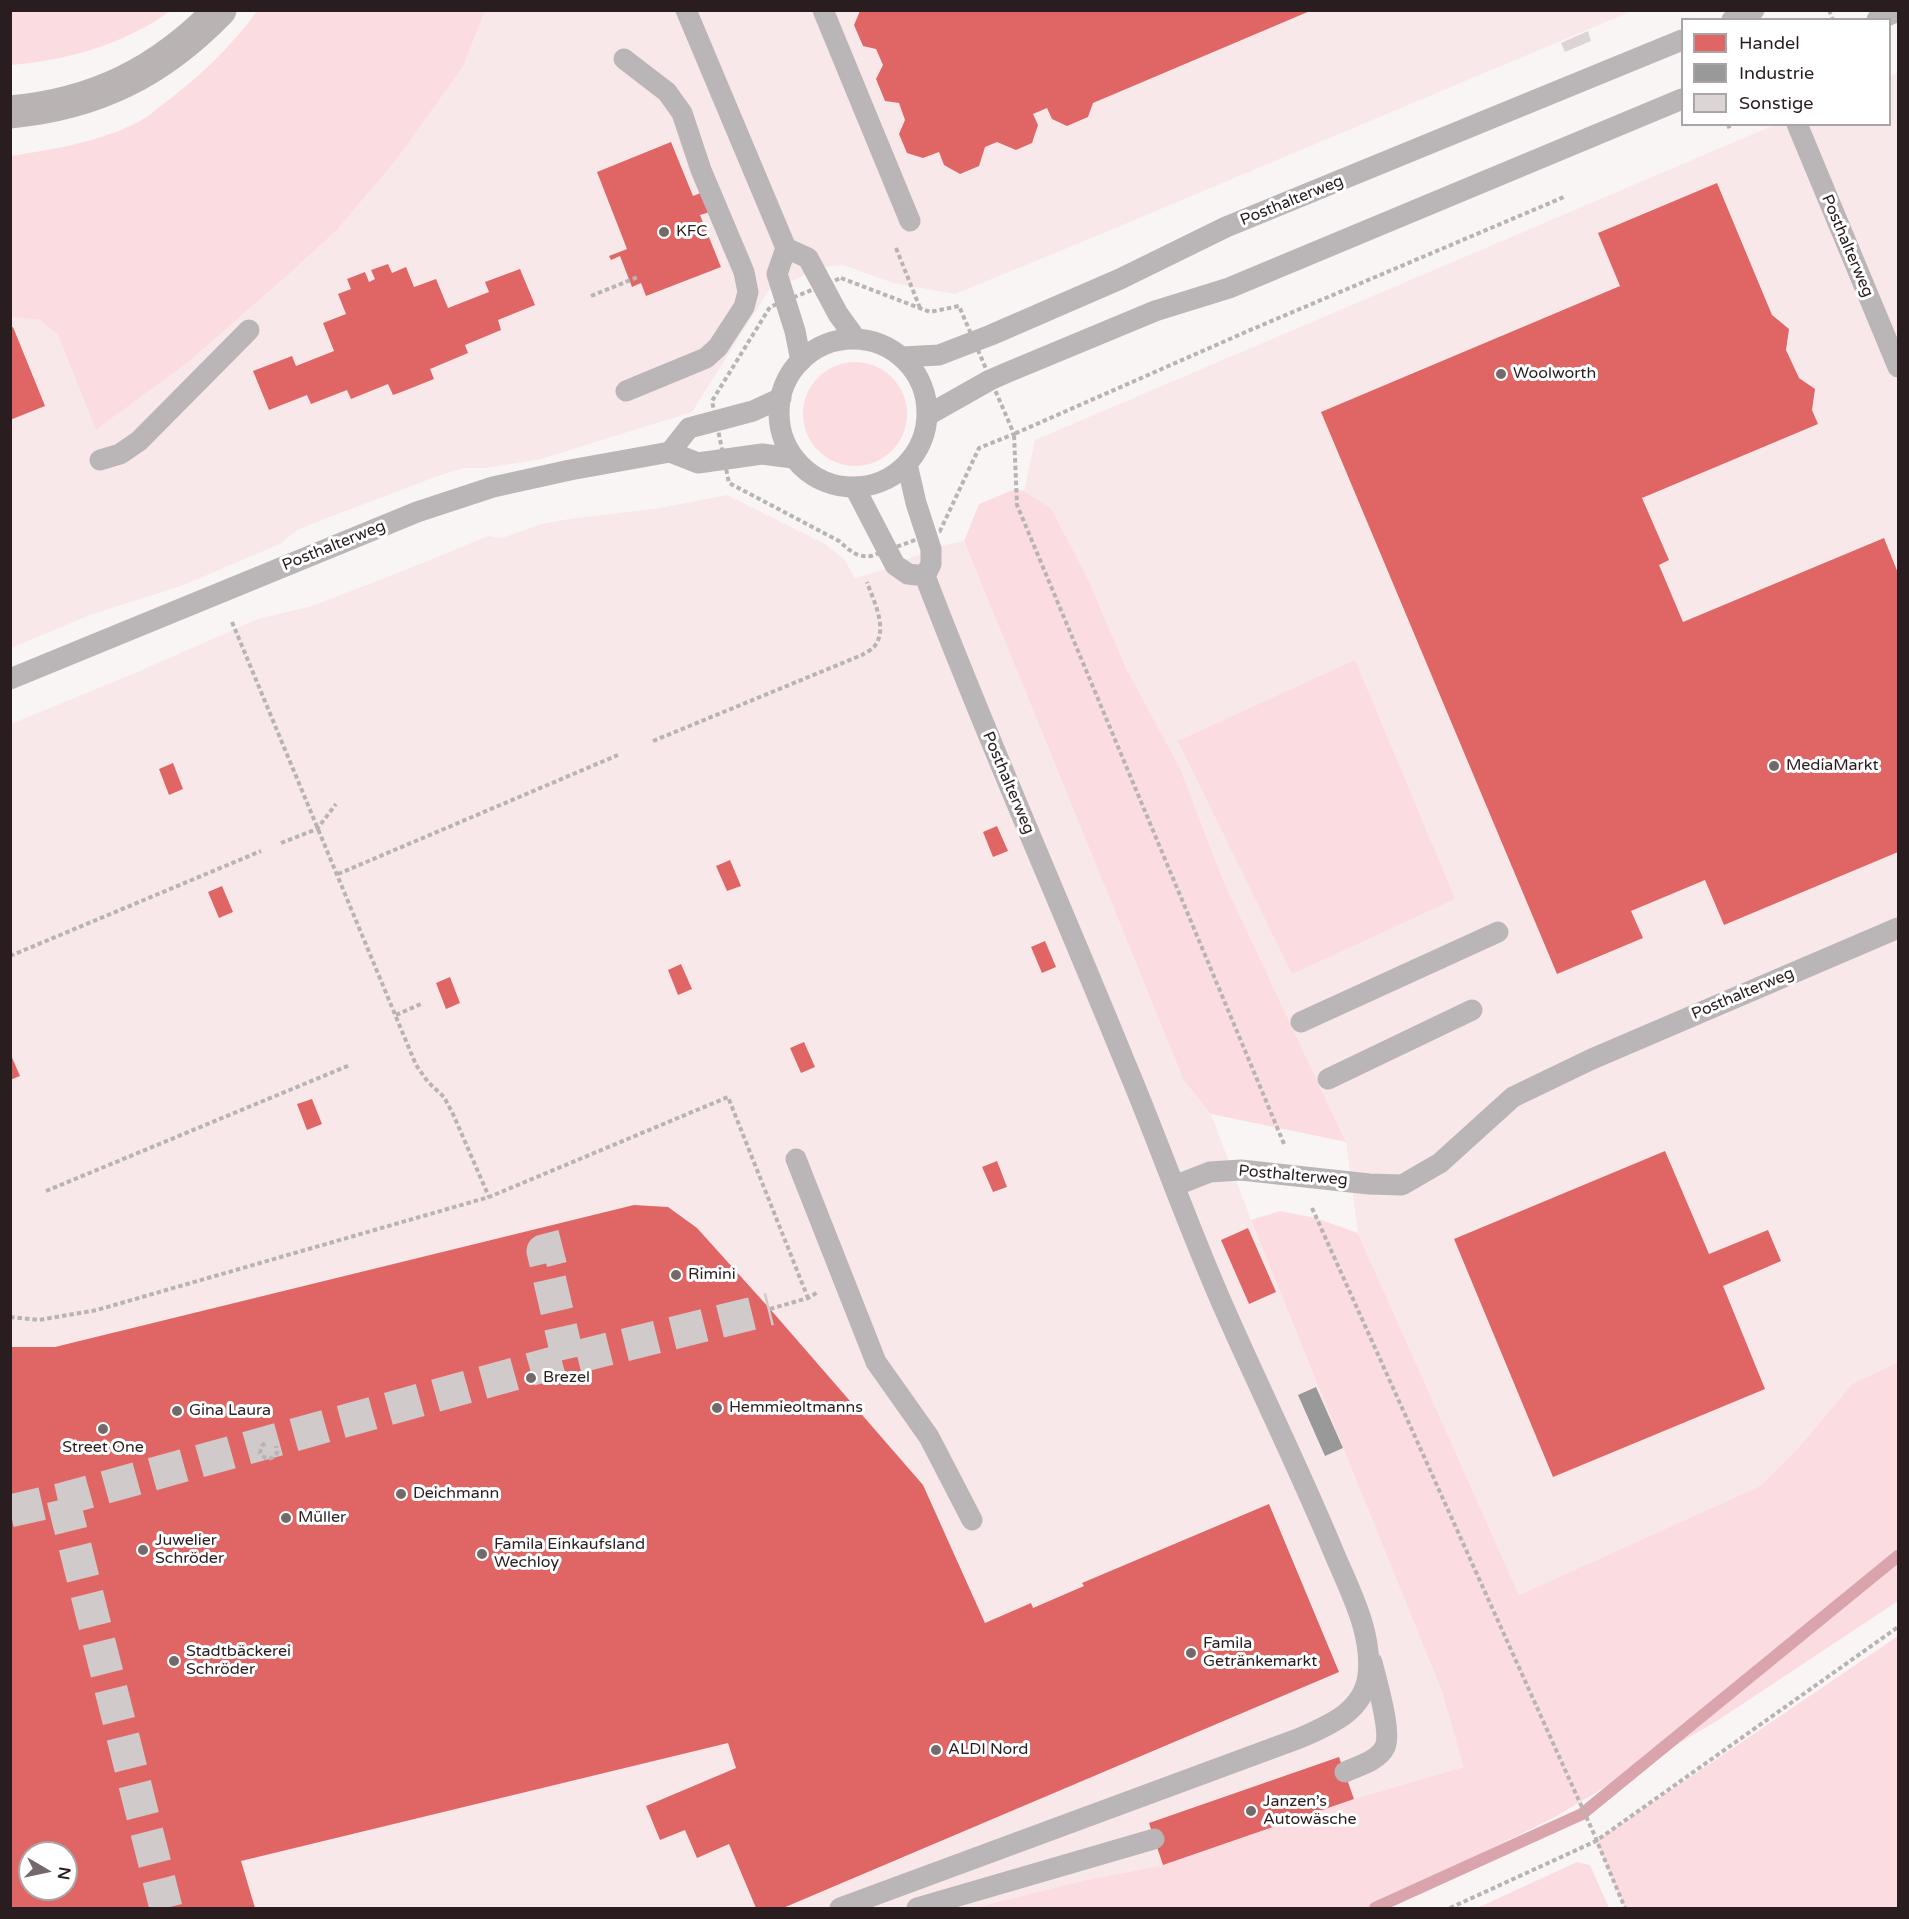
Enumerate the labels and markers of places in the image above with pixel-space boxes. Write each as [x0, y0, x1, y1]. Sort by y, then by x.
place label: KFC [676, 222, 707, 242]
marker: KFC [657, 225, 671, 239]
place label: Woolworth [1513, 364, 1596, 384]
marker: Woolworth [1494, 367, 1508, 381]
place label: MediaMarkt [1786, 756, 1879, 776]
marker: MediaMarkt [1767, 759, 1781, 773]
place label: Rimini [688, 1265, 736, 1285]
marker: Rimini [669, 1268, 683, 1282]
place label: Brezel [543, 1368, 590, 1388]
marker: Brezel [524, 1371, 538, 1385]
place label: Hemmieoltmanns [729, 1398, 863, 1418]
place label: Gina Laura [189, 1401, 271, 1421]
marker: Hemmieoltmanns [710, 1401, 724, 1415]
marker: Gina Laura [170, 1404, 184, 1418]
marker: Street One [96, 1422, 110, 1436]
place label: Street One [62, 1438, 144, 1458]
place label: Deichmann [413, 1484, 499, 1504]
marker: Deichmann [394, 1487, 408, 1501]
place label: Müller [298, 1508, 346, 1528]
marker: Müller [279, 1511, 293, 1525]
place label: Juwelier Schröder [155, 1531, 224, 1569]
place label: Famila Einkaufsland Wechloy [494, 1535, 645, 1573]
marker: Juwelier Schröder [136, 1543, 150, 1557]
marker: Famila Einkaufsland Wechloy [475, 1547, 489, 1561]
place label: Famila Getränkemarkt [1203, 1634, 1317, 1672]
place label: Stadtbäckerei Schröder [186, 1642, 291, 1680]
marker: Famila Getränkemarkt [1184, 1646, 1198, 1660]
marker: Stadtbäckerei Schröder [167, 1654, 181, 1668]
place label: ALDI Nord [948, 1740, 1028, 1760]
marker: ALDI Nord [929, 1743, 943, 1757]
place label: Janzen’s Autowäsche [1263, 1792, 1357, 1830]
marker: Janzen’s Autowäsche [1244, 1804, 1258, 1818]

